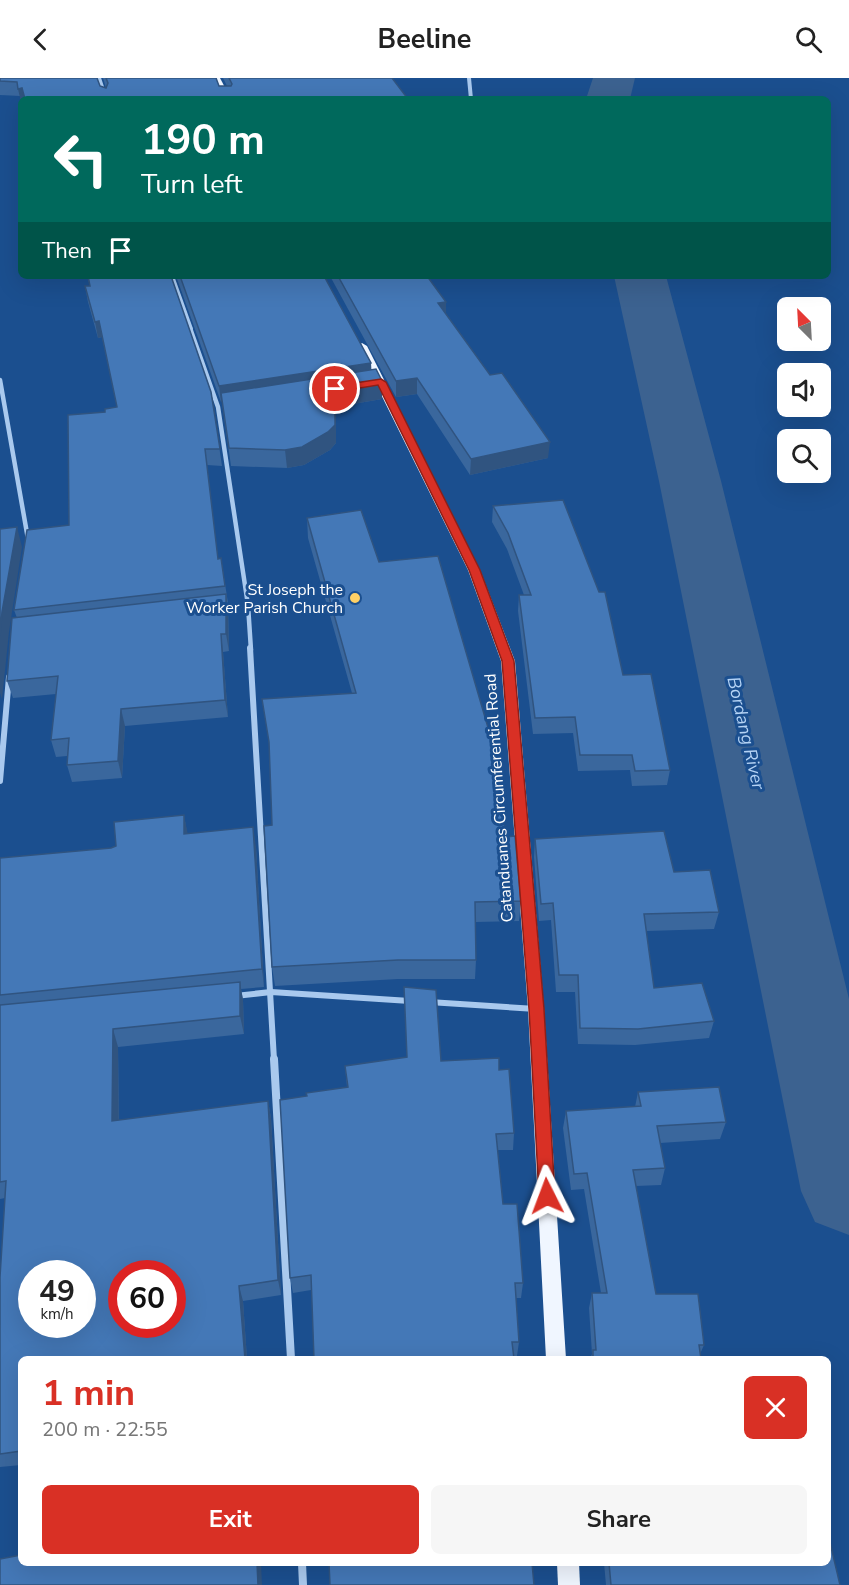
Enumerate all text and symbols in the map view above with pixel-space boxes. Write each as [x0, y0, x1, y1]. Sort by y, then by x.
text: Beeline [378, 21, 471, 58]
icon: back [24, 23, 57, 56]
icon: search [792, 23, 825, 56]
text: 190 m [141, 112, 265, 169]
icon: left [42, 120, 120, 198]
text: Turn left [141, 166, 242, 203]
icon: arrive [104, 234, 137, 267]
text: Then [42, 236, 92, 266]
north arrow [777, 297, 831, 351]
map controls [777, 297, 831, 483]
pin [309, 363, 360, 414]
button: sound [777, 363, 831, 417]
icon: arrive [318, 372, 351, 405]
button: search [777, 429, 831, 483]
place label: St Joseph the Worker Parish Church [186, 579, 343, 619]
marker: St Joseph the Worker Parish Church [348, 591, 362, 605]
street label: Catanduanes Circumferential Road [479, 673, 519, 923]
water label: Bordang River [721, 674, 771, 792]
position arrow [515, 1164, 579, 1228]
speed limit sign: 60 [108, 1260, 186, 1338]
text: 49 [39, 1271, 75, 1312]
text: km/h [40, 1304, 74, 1324]
text: 1 min [42, 1369, 135, 1418]
button: close [744, 1376, 807, 1439]
text: 200 m · 22:55 [42, 1416, 168, 1443]
button: Exit [42, 1485, 419, 1554]
button: Share [431, 1485, 807, 1554]

